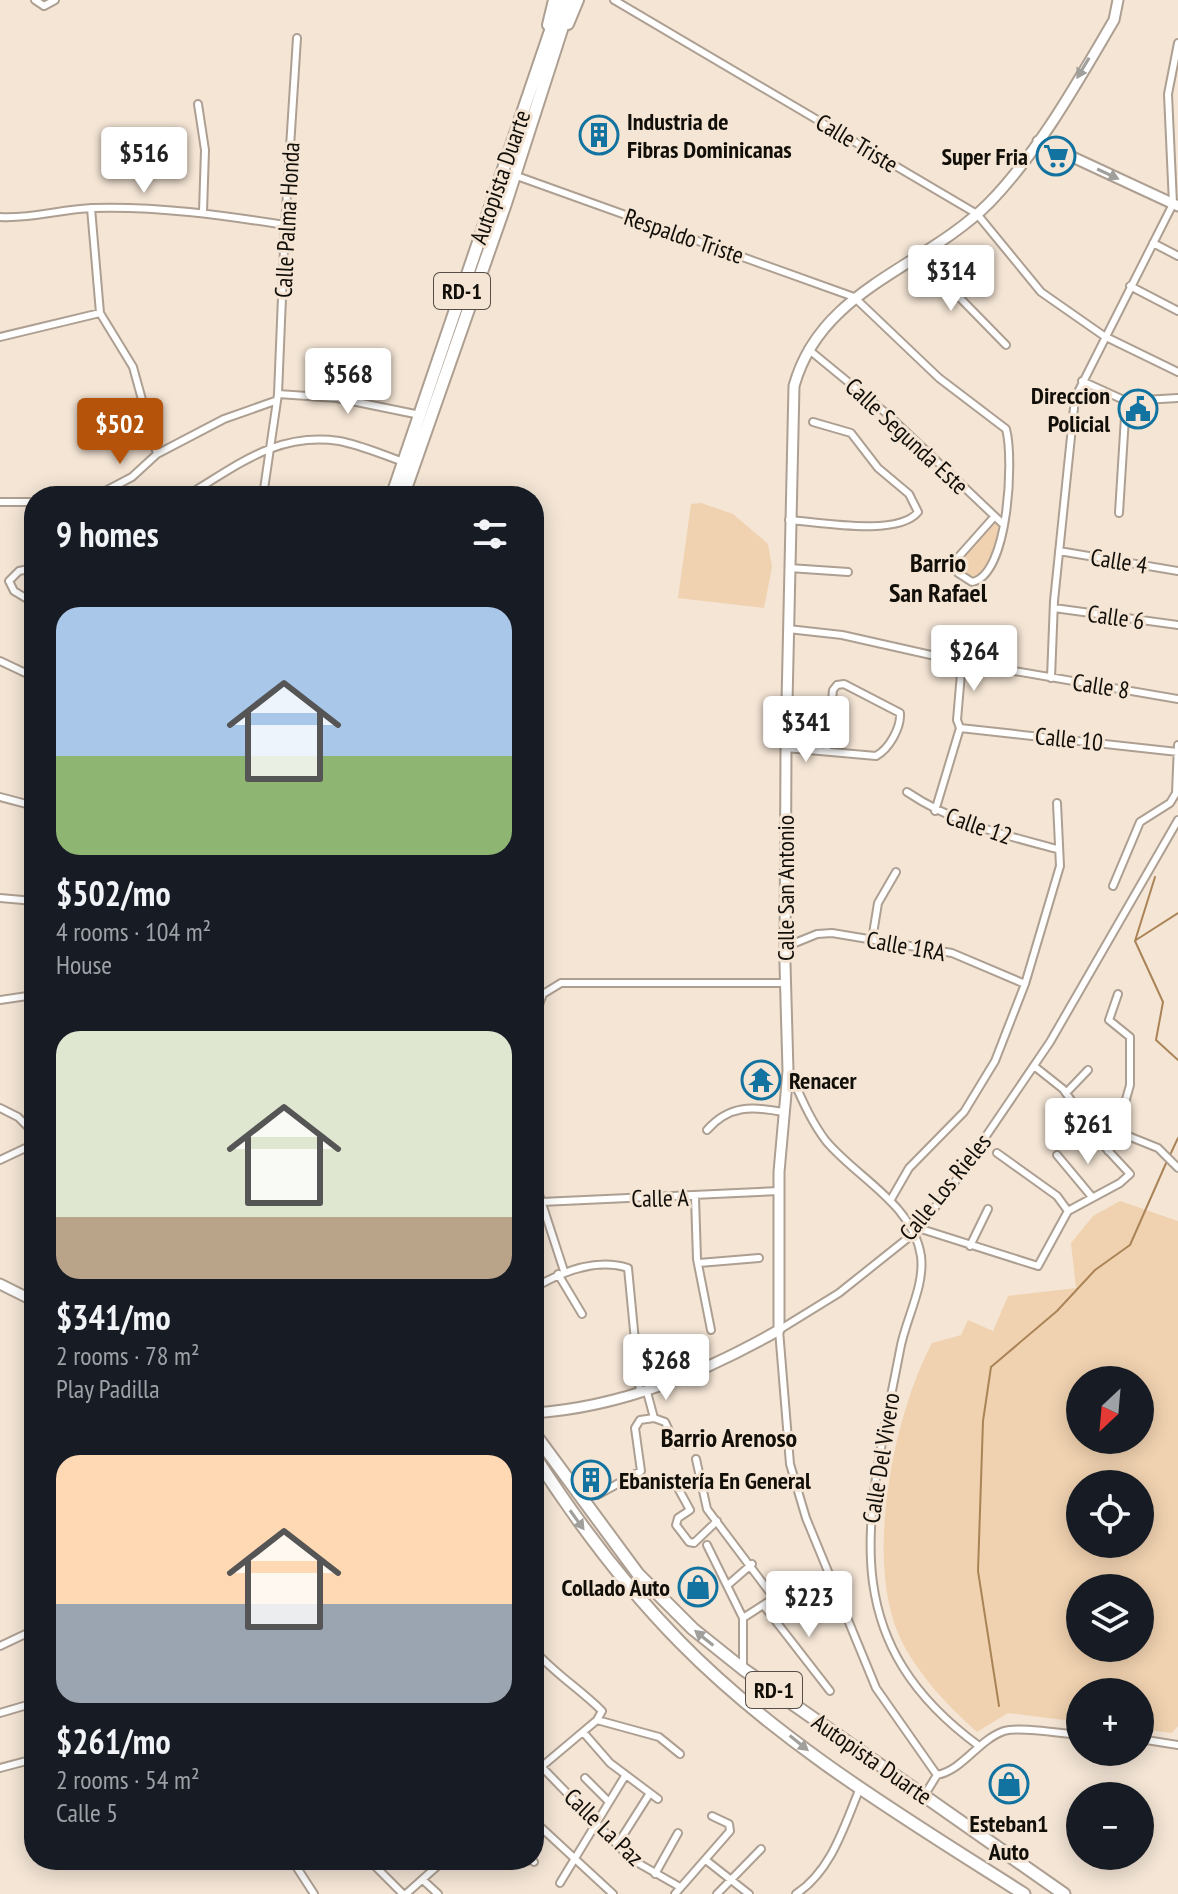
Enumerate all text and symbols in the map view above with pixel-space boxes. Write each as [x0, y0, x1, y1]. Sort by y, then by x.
one-way arrow [1076, 57, 1090, 79]
street label: Autopista Duarte [463, 106, 537, 248]
place label: Industria de Fibras Dominicanas [627, 106, 792, 165]
street label: Calle Triste [810, 106, 904, 180]
building icon: Industria de Fibras Dominicanas [578, 114, 620, 156]
pin: $516 [97, 127, 191, 195]
supermarket icon: Super Fria [1035, 135, 1077, 177]
text: $516 [119, 136, 169, 169]
street label: Calle Palma Honda [267, 141, 307, 299]
place label: Super Fria [941, 141, 1028, 172]
one-way arrow [1096, 167, 1119, 181]
street label: Respaldo Triste [620, 201, 748, 271]
pin: $314 [904, 245, 998, 313]
text: $314 [926, 254, 976, 287]
road number: RD-1 [434, 273, 490, 309]
pin: $568 [301, 348, 395, 416]
text: $568 [323, 357, 373, 390]
street label: Calle Segunda Este [839, 371, 975, 501]
place label: Direccion Policial [1031, 380, 1110, 439]
public building icon: Direccion Policial [1117, 388, 1159, 430]
pin: $502 [73, 398, 167, 466]
text: $502 [95, 407, 145, 440]
text: 9 homes [56, 512, 159, 556]
icon: filters [468, 512, 512, 556]
street label: Calle 4 [1088, 541, 1150, 581]
district label: Barrio San Rafael [889, 546, 988, 609]
street label: Calle 6 [1085, 598, 1147, 636]
pin: $264 [927, 625, 1021, 693]
text: $264 [949, 634, 999, 667]
icon: home [212, 659, 356, 803]
street label: Calle 8 [1070, 666, 1132, 706]
pin: $341 [759, 696, 853, 764]
text: $341 [781, 705, 831, 738]
street label: Calle 10 [1034, 720, 1104, 758]
street label: Calle 12 [942, 800, 1016, 852]
street label: Calle San Antonio [770, 815, 801, 961]
text: $502/mo [56, 871, 171, 915]
text: 4 rooms · 104 m² [56, 915, 211, 948]
street label: Calle 1RA [864, 924, 949, 968]
text: House [56, 948, 112, 981]
temple icon: Renacer [740, 1059, 782, 1101]
place label: Renacer [789, 1065, 857, 1096]
icon: home [212, 1083, 356, 1227]
pin: $261 [1041, 1098, 1135, 1166]
text: $261 [1063, 1107, 1113, 1140]
street label: Calle Los Rieles [892, 1127, 998, 1247]
street label: Calle A [631, 1182, 689, 1214]
text: $341/mo [56, 1295, 171, 1339]
pin: $268 [619, 1334, 713, 1402]
text: 2 rooms · 78 m² [56, 1339, 200, 1372]
text: $268 [641, 1343, 691, 1376]
north arrow [1066, 1366, 1154, 1454]
map controls [1066, 1366, 1154, 1870]
text: Play Padilla [56, 1372, 160, 1405]
street label: Calle Del Vivero [855, 1391, 907, 1525]
district label: Barrio Arenoso [661, 1421, 797, 1454]
building icon: Ebanistería En General [570, 1459, 612, 1501]
place label: Ebanistería En General [619, 1465, 811, 1496]
button: locate [1066, 1470, 1154, 1558]
icon: home [212, 1507, 356, 1651]
one-way arrow [568, 1510, 584, 1531]
shop icon: Collado Auto [677, 1566, 719, 1608]
pin: $223 [762, 1571, 856, 1639]
place label: Collado Auto [562, 1572, 670, 1603]
button: layers [1066, 1574, 1154, 1662]
text: $223 [784, 1580, 834, 1613]
one-way arrow [694, 1630, 714, 1647]
road number: RD-1 [746, 1672, 802, 1708]
button: + [1066, 1678, 1154, 1766]
street label: Autopista Duarte [806, 1706, 938, 1812]
text: $261/mo [56, 1719, 171, 1763]
one-way arrow [789, 1734, 809, 1751]
text: 2 rooms · 54 m² [56, 1763, 200, 1796]
shop icon: Esteban1 Auto [988, 1763, 1030, 1805]
street label: Calle La Paz [558, 1781, 650, 1873]
button: − [1066, 1782, 1154, 1870]
text: Calle 5 [56, 1796, 118, 1829]
place label: Esteban1 Auto [970, 1808, 1048, 1867]

